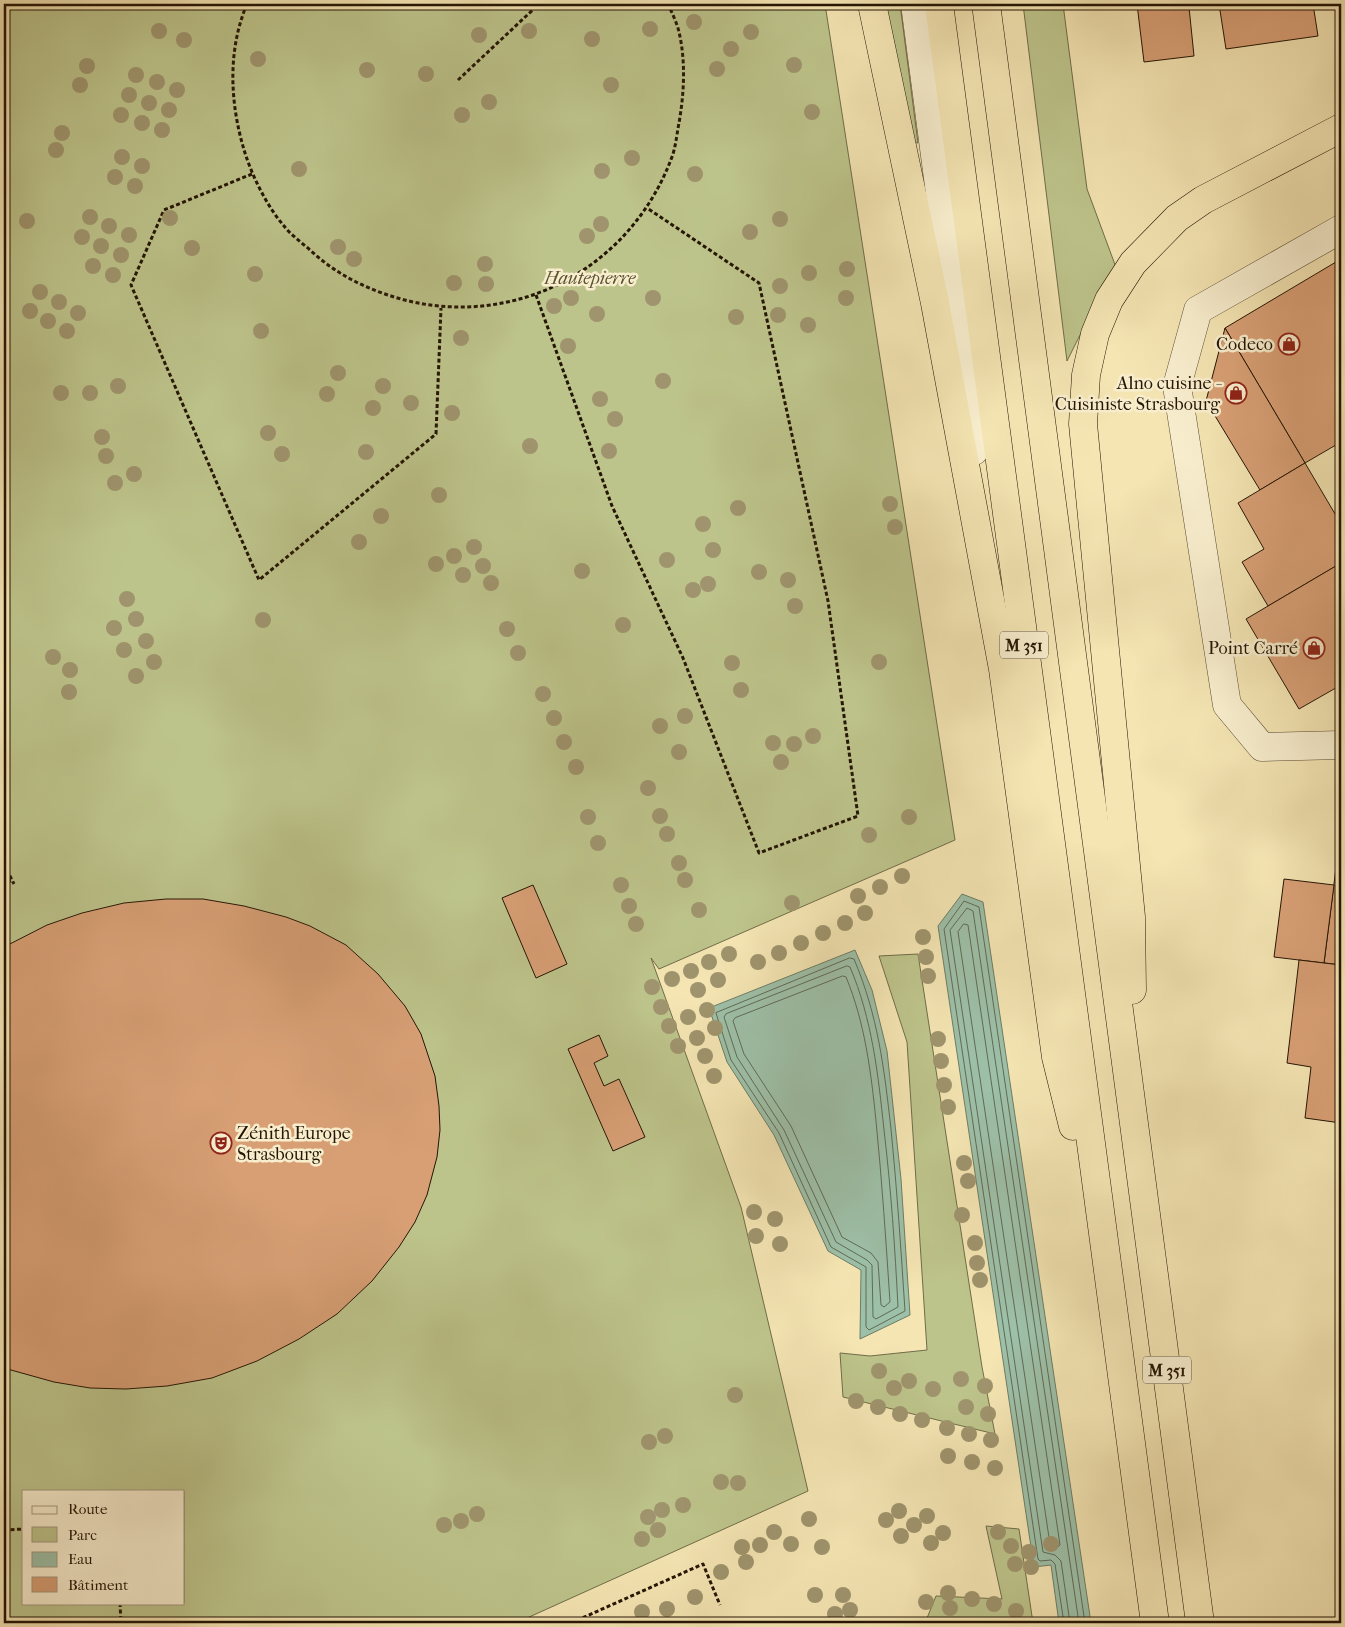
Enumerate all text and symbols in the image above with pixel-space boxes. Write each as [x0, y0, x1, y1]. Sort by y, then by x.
park label: Hautepierre [543, 268, 636, 289]
shop icon: Codeco [1277, 332, 1301, 356]
place label: Codeco [1216, 334, 1273, 355]
place label: Alno cuisine - Cuisiniste Strasbourg [1055, 373, 1222, 415]
shop icon: Alno cuisine - Cuisiniste Strasbourg [1224, 381, 1248, 405]
road number: M 351 [1000, 632, 1048, 658]
shop icon: Point Carré [1302, 636, 1326, 660]
place label: Point Carré [1208, 638, 1298, 659]
place label: Zénith Europe Strasbourg [237, 1123, 351, 1165]
theatre icon: Zénith Europe Strasbourg [209, 1131, 233, 1155]
road number: M 351 [1143, 1356, 1191, 1384]
legend [22, 1490, 185, 1604]
text: Route [68, 1500, 108, 1518]
text: Parc [68, 1526, 97, 1544]
text: Eau [68, 1550, 93, 1568]
text: Bâtiment [68, 1576, 129, 1594]

